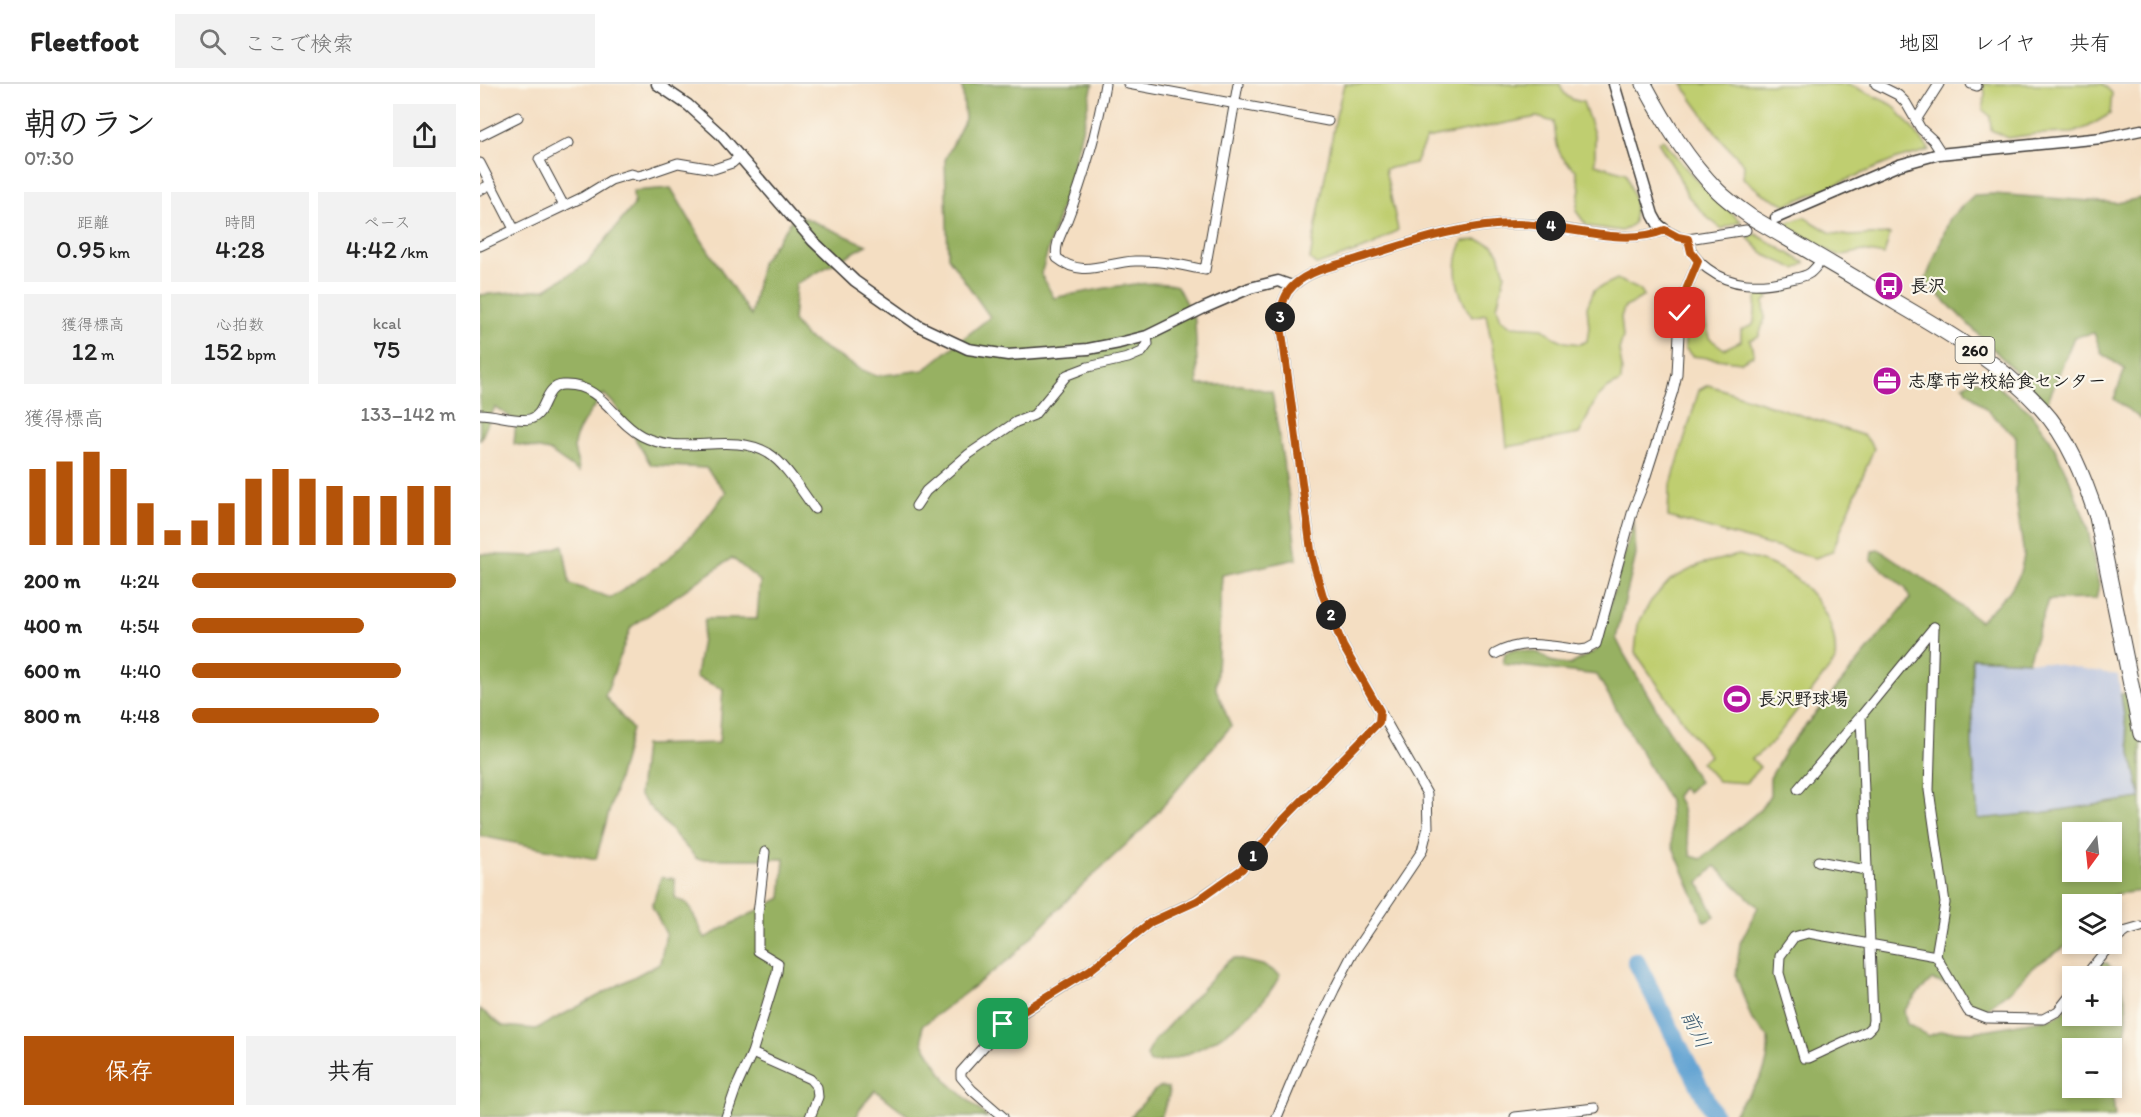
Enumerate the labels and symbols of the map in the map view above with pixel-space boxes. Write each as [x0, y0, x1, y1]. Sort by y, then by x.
pin: 4 [1536, 211, 1566, 241]
bus stop icon: 長沢 [1873, 270, 1905, 302]
place label: 長沢 [1910, 275, 1946, 297]
pin [1654, 287, 1705, 338]
pin: 3 [1265, 302, 1295, 332]
road number: 260 [1956, 337, 1994, 363]
office icon: 志摩市学校給食センター [1871, 365, 1903, 397]
place label: 志摩市学校給食センター [1908, 370, 2106, 392]
pin: 2 [1316, 600, 1346, 630]
sports icon: 長沢野球場 [1721, 683, 1753, 715]
place label: 長沢野球場 [1758, 688, 1848, 710]
north arrow [2062, 822, 2122, 882]
pin: 1 [1238, 841, 1268, 871]
pin [977, 998, 1028, 1049]
water label: 前川 [1676, 1006, 1716, 1052]

